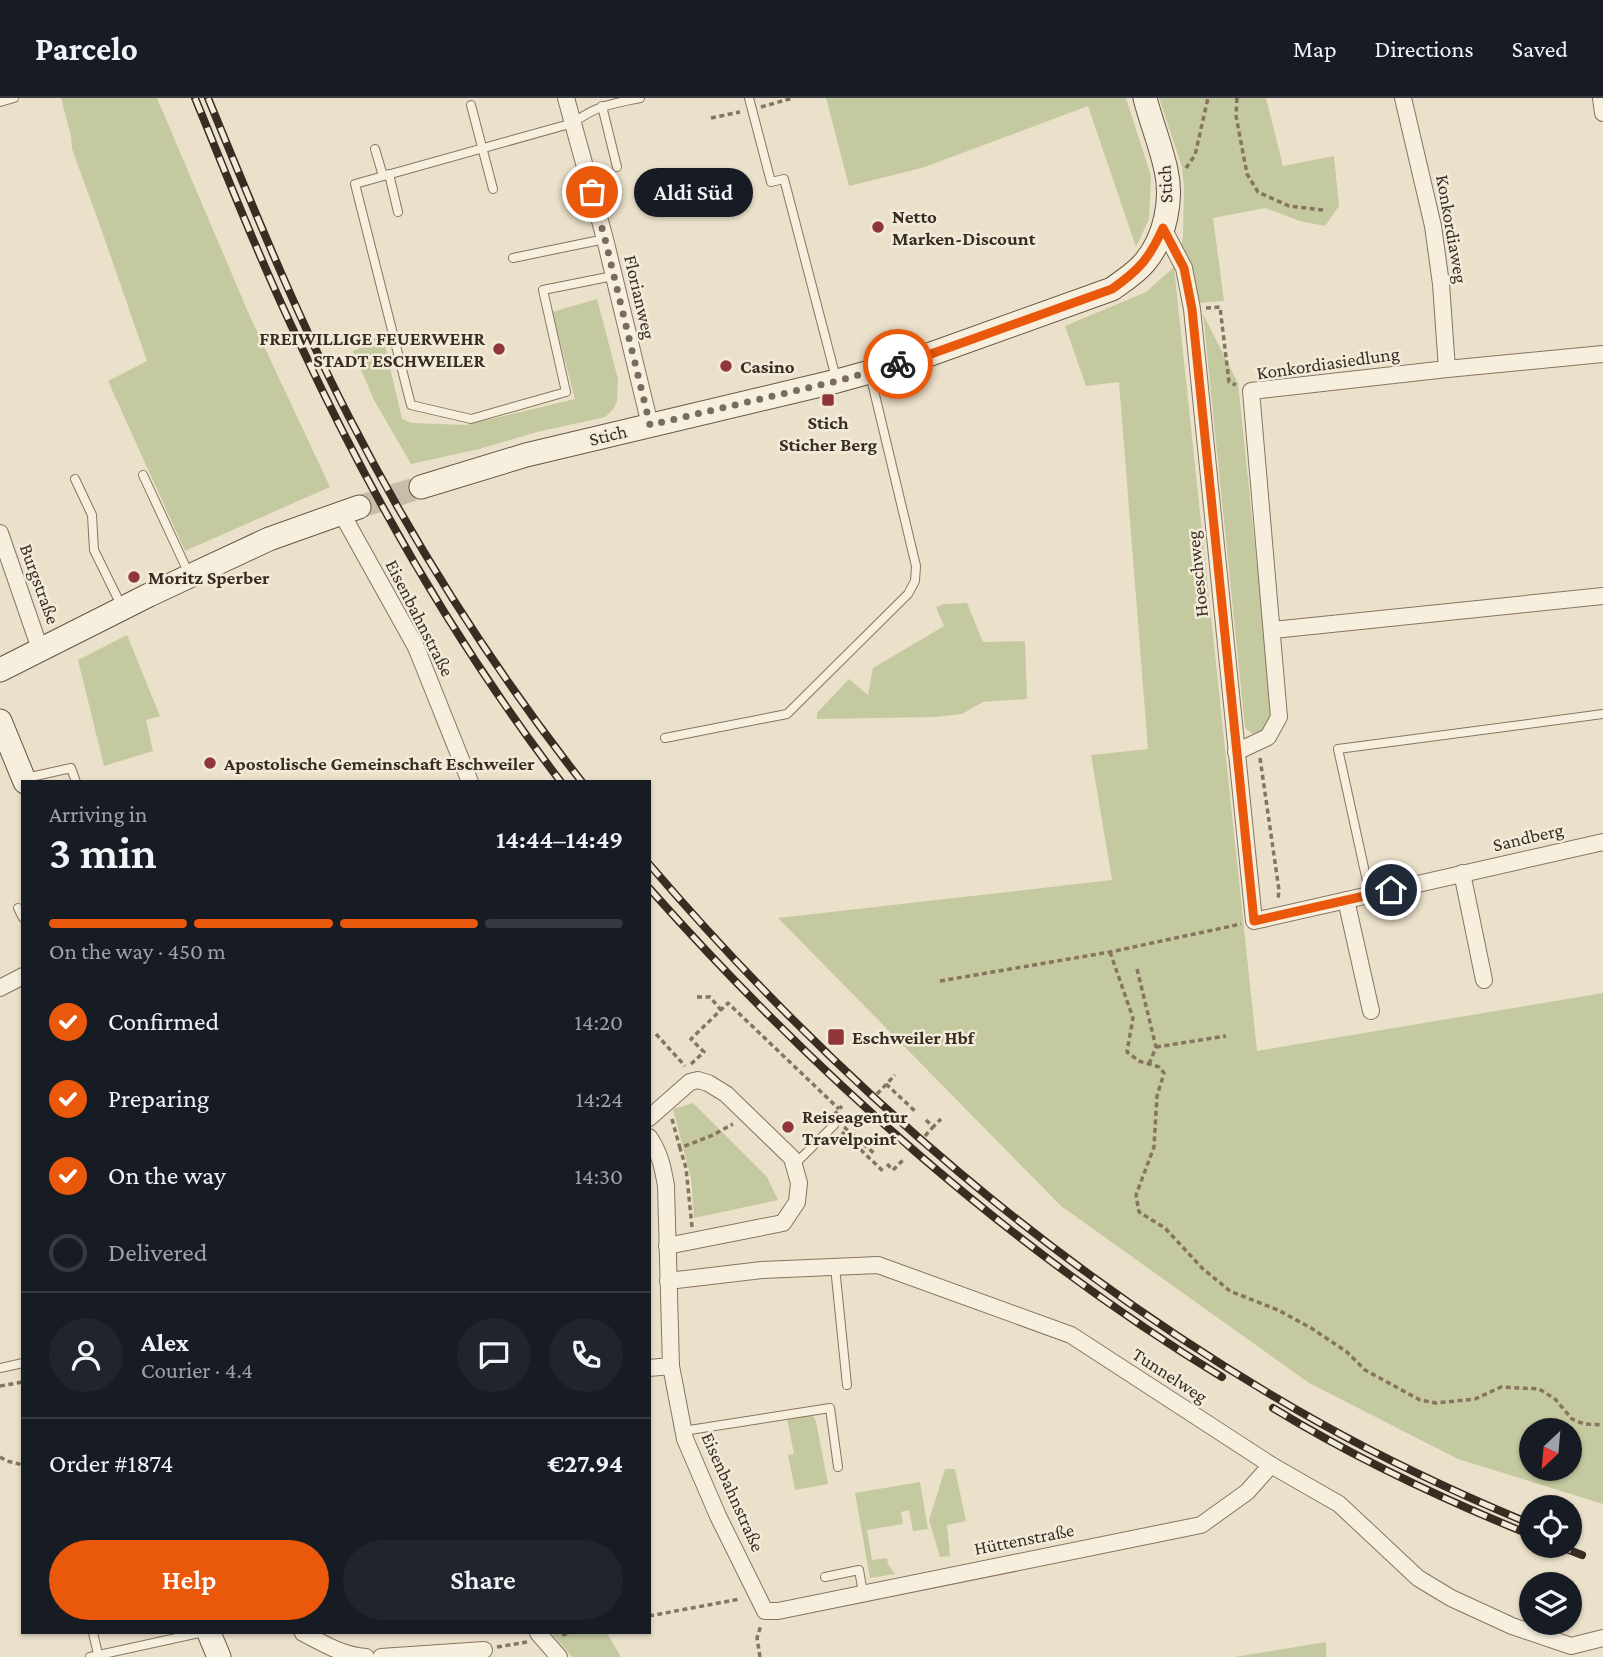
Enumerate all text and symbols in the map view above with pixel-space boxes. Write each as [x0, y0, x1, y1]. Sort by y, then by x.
text: Parcelo [35, 30, 138, 67]
text: Map [1293, 35, 1337, 62]
text: Directions [1375, 35, 1474, 62]
text: Saved [1512, 35, 1568, 62]
pin [562, 162, 622, 222]
street label: Stich [1154, 164, 1176, 204]
callout: Aldi Süd [634, 168, 753, 217]
icon: bag [573, 173, 611, 211]
street label: Konkordiaweg [1432, 173, 1472, 285]
text: Aldi Süd [654, 179, 733, 205]
place label: Netto Marken-Discount [892, 206, 1036, 249]
marker: Netto Marken-Discount [870, 219, 886, 235]
street label: Florianweg [620, 253, 660, 341]
place label: FREIWILLIGE FEUERWEHR STADT ESCHWEILER [259, 328, 485, 371]
courier [863, 329, 933, 399]
marker: FREIWILLIGE FEUERWEHR STADT ESCHWEILER [491, 341, 507, 357]
street label: Konkordiasiedlung [1255, 343, 1401, 383]
icon: bike [879, 345, 917, 383]
place label: Casino [740, 356, 795, 377]
marker: Casino [718, 358, 734, 374]
marker: Stich Sticher Berg [820, 392, 836, 408]
place label: Stich Sticher Berg [779, 412, 877, 455]
street label: Stich [587, 420, 629, 450]
street label: Hoeschweg [1182, 530, 1212, 618]
street label: Burgstraße [16, 541, 64, 627]
street label: Eisenbahnstraße [382, 556, 458, 680]
place label: Moritz Sperber [148, 567, 270, 588]
marker: Moritz Sperber [126, 569, 142, 585]
place label: Apostolische Gemeinschaft Eschweiler [223, 753, 535, 774]
marker: Apostolische Gemeinschaft Eschweiler [202, 755, 218, 771]
text: Arriving in [49, 801, 147, 827]
street label: Sandberg [1491, 819, 1565, 855]
text: 14:44–14:49 [496, 825, 623, 854]
text: 3 min [49, 827, 157, 878]
pin [1361, 860, 1421, 920]
icon: home [1372, 871, 1410, 909]
text: On the way · 450 m [49, 938, 226, 964]
icon: check [49, 1003, 87, 1041]
text: Confirmed [108, 1007, 219, 1036]
text: 14:20 [574, 1009, 623, 1035]
marker: Eschweiler Hbf [826, 1027, 846, 1047]
place label: Eschweiler Hbf [852, 1027, 976, 1048]
icon: check [49, 1080, 87, 1118]
text: Preparing [108, 1084, 209, 1113]
text: 14:24 [576, 1086, 623, 1112]
place label: Reiseagentur Travelpoint [802, 1106, 908, 1149]
marker: Reiseagentur Travelpoint [780, 1119, 796, 1135]
icon: check [49, 1157, 87, 1195]
text: On the way [108, 1161, 226, 1190]
text: 14:30 [574, 1163, 623, 1189]
text: Delivered [108, 1238, 207, 1267]
button: person [49, 1318, 123, 1392]
button: chat [457, 1318, 531, 1392]
button: phone [549, 1318, 623, 1392]
text: Alex [141, 1328, 189, 1357]
street label: Tunnelweg [1128, 1343, 1212, 1407]
text: Courier · 4.4 [141, 1357, 253, 1383]
north arrow [1519, 1418, 1582, 1480]
map controls [1519, 1418, 1582, 1635]
street label: Eisenbahnstraße [697, 1429, 769, 1555]
text: Order #1874 [49, 1449, 174, 1478]
text: €27.94 [547, 1449, 623, 1478]
button: locate [1519, 1495, 1582, 1558]
street label: Hüttenstraße [972, 1519, 1076, 1559]
button: Help [49, 1540, 329, 1620]
button: Share [343, 1540, 623, 1620]
button: layers [1519, 1572, 1582, 1635]

